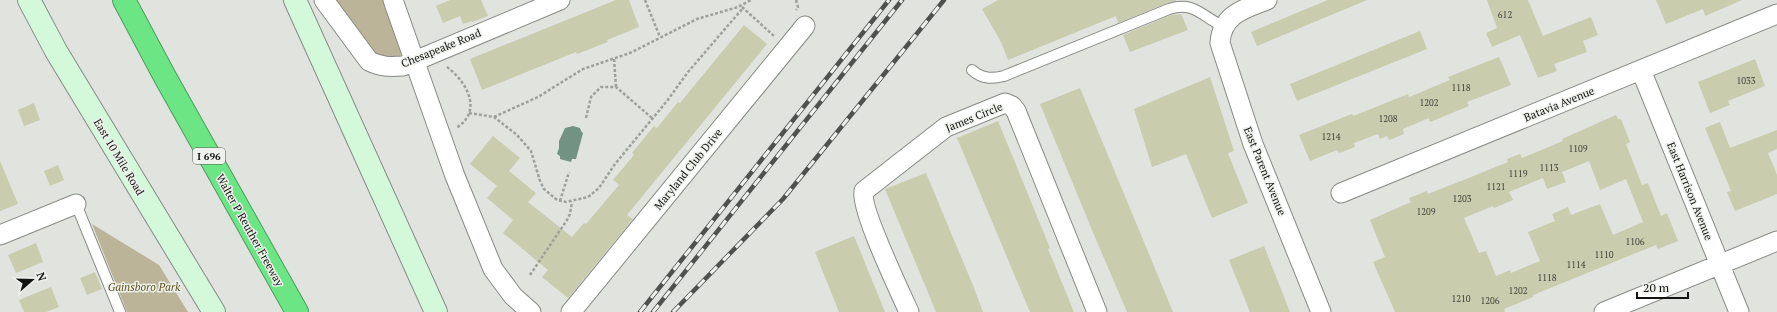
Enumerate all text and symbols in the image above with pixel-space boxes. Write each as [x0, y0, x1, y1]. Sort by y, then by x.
house number: 612 [1498, 9, 1512, 21]
street label: Chesapeake Road [399, 26, 483, 70]
house number: 1033 [1736, 75, 1756, 87]
house number: 1118 [1451, 82, 1471, 94]
street label: Batavia Avenue [1522, 83, 1597, 125]
house number: 1202 [1419, 97, 1439, 109]
street label: James Circle [943, 99, 1005, 135]
house number: 1208 [1378, 113, 1398, 125]
street label: East 10 Mile Road [91, 116, 147, 198]
street label: Maryland Club Drive [651, 125, 725, 213]
street label: East Parent Avenue [1241, 125, 1289, 218]
house number: 1214 [1321, 131, 1341, 143]
street label: East Harrison Avenue [1664, 140, 1716, 243]
house number: 1109 [1568, 143, 1588, 155]
road number: I 696 [193, 148, 225, 164]
house number: 1113 [1539, 162, 1559, 174]
house number: 1119 [1508, 168, 1528, 180]
street label: Walter P Reuther Freeway [213, 171, 287, 289]
house number: 1121 [1486, 181, 1506, 193]
house number: 1203 [1452, 193, 1472, 205]
house number: 1209 [1416, 206, 1436, 218]
house number: 1106 [1625, 236, 1645, 248]
house number: 1110 [1594, 249, 1614, 261]
house number: 1114 [1566, 259, 1586, 271]
north arrow [12, 260, 52, 300]
text: N [33, 270, 50, 284]
house number: 1118 [1537, 272, 1557, 284]
scale bar [1637, 274, 1688, 300]
park label: Gainsboro Park [108, 280, 181, 294]
text: 20 m [1643, 280, 1670, 295]
house number: 1202 [1508, 285, 1528, 297]
house number: 1210 [1451, 293, 1471, 305]
house number: 1206 [1480, 295, 1500, 307]

